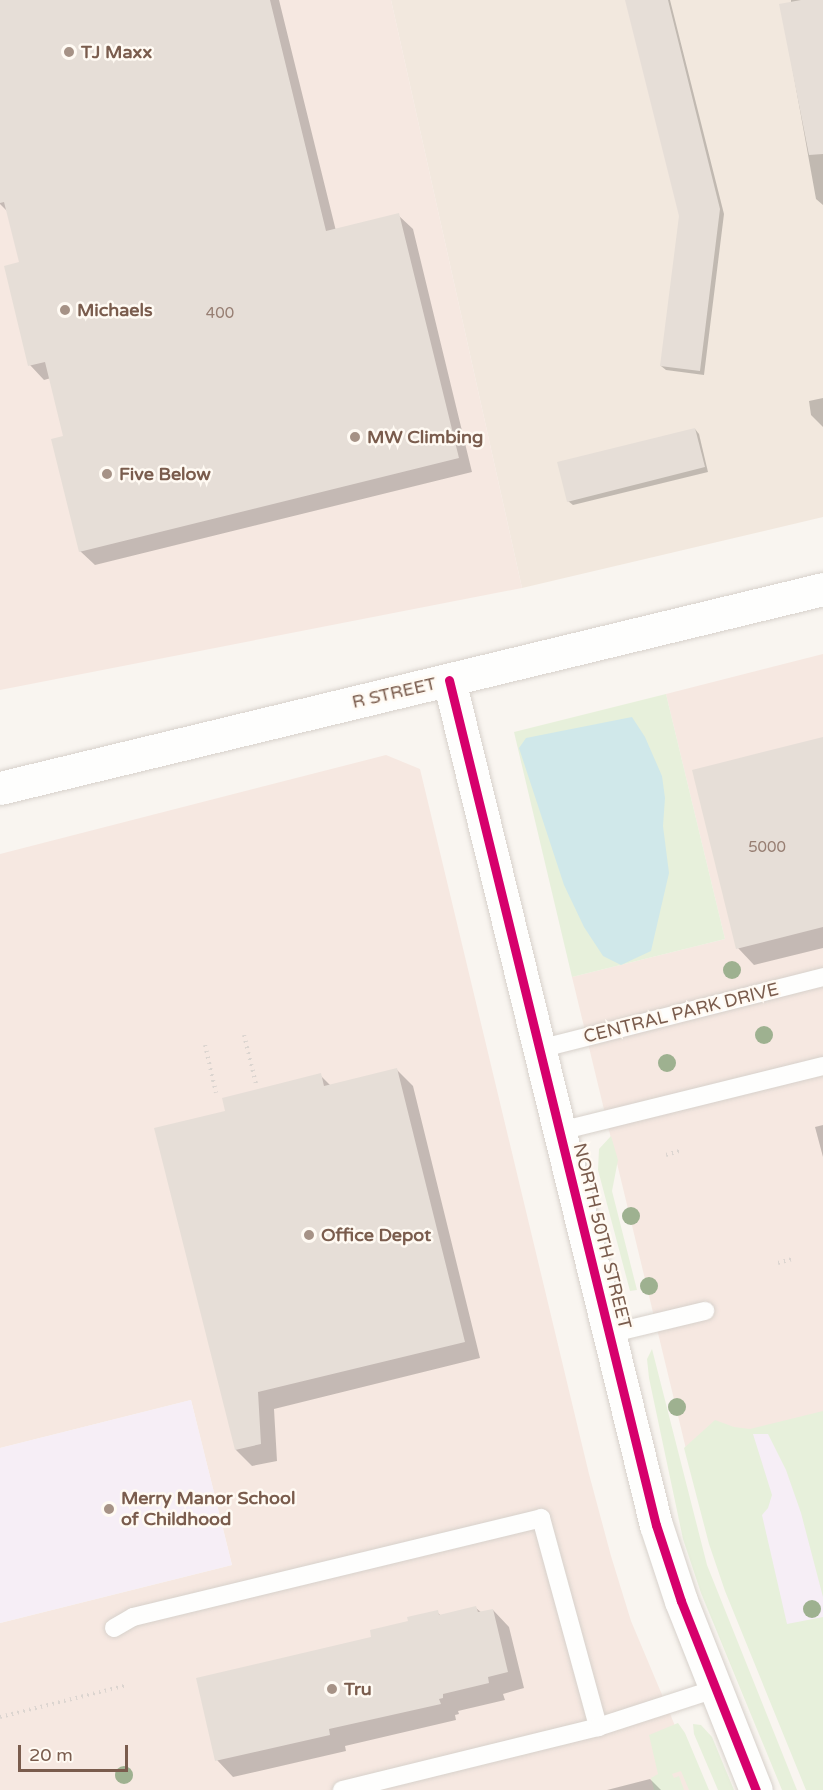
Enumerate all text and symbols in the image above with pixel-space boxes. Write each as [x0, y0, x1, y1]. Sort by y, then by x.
place label: TJ Maxx [81, 41, 152, 63]
marker: TJ Maxx [62, 45, 76, 59]
place label: Michaels [77, 299, 153, 321]
marker: Michaels [58, 303, 72, 317]
house number: 400 [206, 305, 234, 323]
place label: MW Climbing [367, 426, 483, 448]
marker: MW Climbing [348, 430, 362, 444]
place label: Five Below [119, 463, 211, 485]
marker: Five Below [100, 467, 114, 481]
street label: R STREET [350, 673, 438, 713]
house number: 5000 [748, 839, 786, 857]
street label: CENTRAL PARK DRIVE [581, 978, 781, 1048]
street label: NORTH 50TH STREET [568, 1141, 636, 1331]
place label: Office Depot [321, 1224, 431, 1246]
marker: Office Depot [302, 1228, 316, 1242]
place label: Merry Manor School of Childhood [121, 1488, 295, 1530]
marker: Merry Manor School of Childhood [102, 1502, 116, 1516]
place label: Tru [344, 1678, 372, 1700]
marker: Tru [325, 1682, 339, 1696]
scale bar [21, 1733, 130, 1771]
text: 20 m [29, 1744, 73, 1766]

